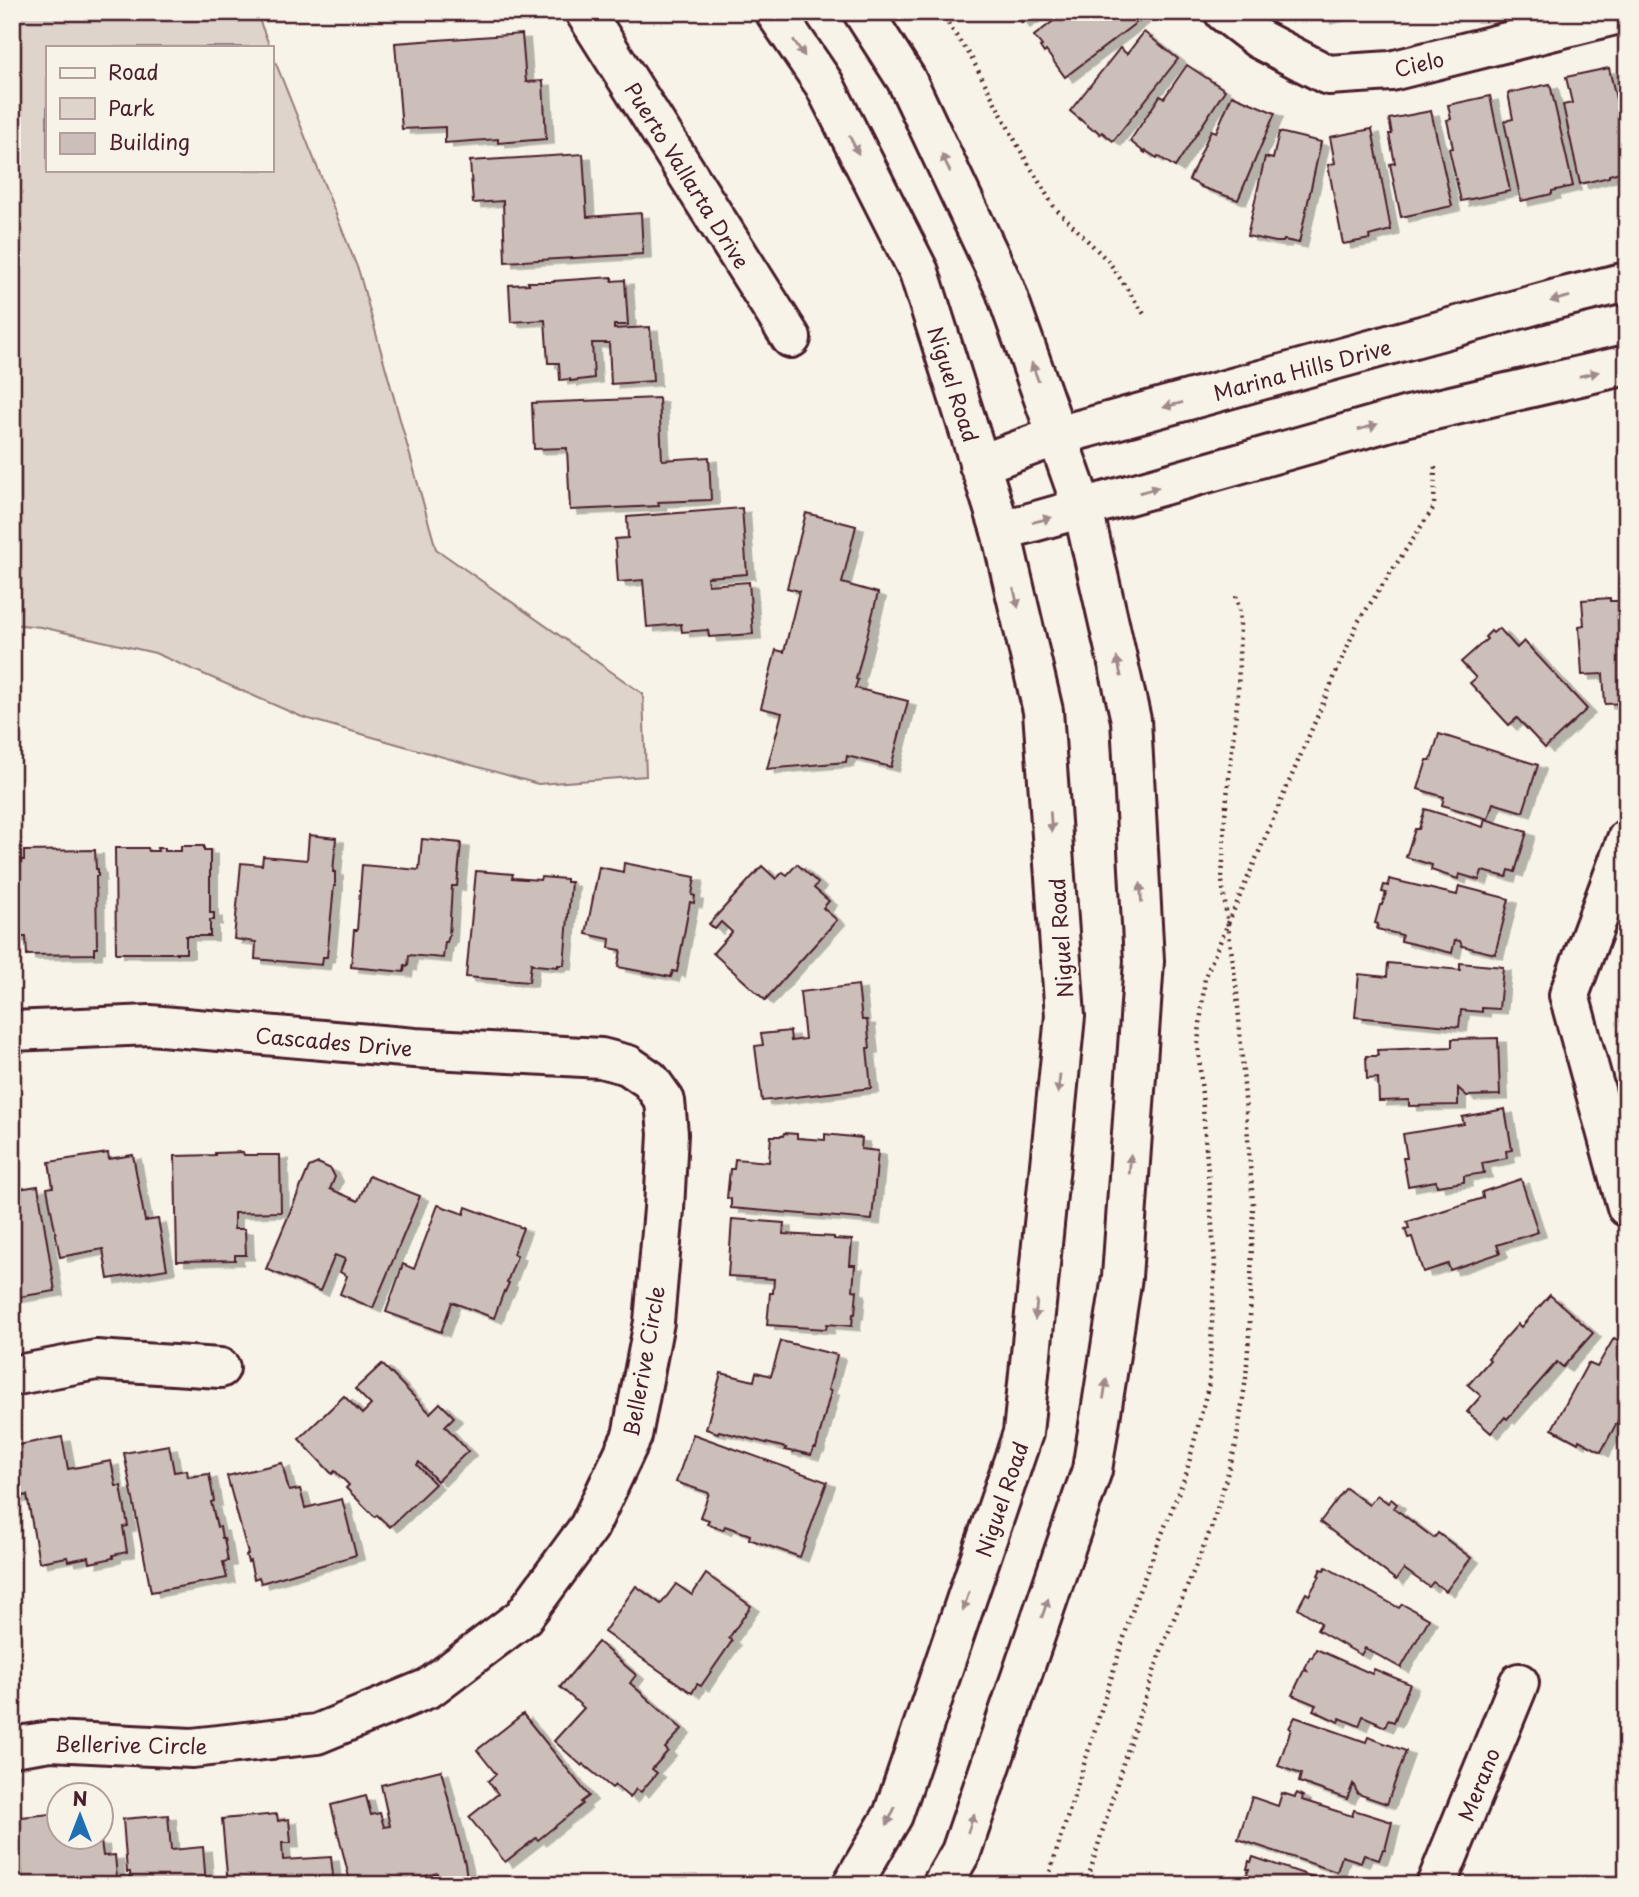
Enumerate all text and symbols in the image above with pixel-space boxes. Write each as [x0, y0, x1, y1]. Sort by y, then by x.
one-way arrow [793, 38, 806, 58]
street label: Cielo [1391, 42, 1447, 84]
legend [46, 46, 273, 172]
text: Road [108, 55, 159, 87]
street label: Puerto Vallarta Drive [618, 76, 758, 274]
text: Park [108, 91, 155, 123]
text: Building [108, 125, 190, 157]
one-way arrow [849, 135, 860, 155]
one-way arrow [940, 153, 951, 173]
one-way arrow [1549, 293, 1571, 304]
street label: Niguel Road [920, 322, 988, 446]
street label: Marina Hills Drive [1210, 330, 1394, 408]
one-way arrow [1029, 361, 1040, 382]
one-way arrow [1578, 368, 1600, 379]
one-way arrow [1162, 400, 1184, 411]
one-way arrow [1357, 422, 1378, 432]
one-way arrow [1139, 485, 1160, 495]
one-way arrow [1031, 514, 1053, 525]
one-way arrow [1011, 587, 1022, 609]
one-way arrow [1113, 656, 1124, 678]
one-way arrow [1046, 811, 1057, 833]
street label: Niguel Road [1040, 877, 1080, 999]
one-way arrow [1135, 882, 1146, 904]
street label: Cascades Drive [254, 1018, 414, 1064]
one-way arrow [1053, 1073, 1064, 1095]
one-way arrow [1125, 1152, 1136, 1174]
street label: Bellerive Circle [614, 1283, 672, 1439]
one-way arrow [1030, 1299, 1041, 1321]
one-way arrow [1099, 1378, 1110, 1400]
street label: Niguel Road [966, 1437, 1036, 1561]
one-way arrow [960, 1591, 971, 1612]
one-way arrow [1040, 1598, 1051, 1619]
street label: Bellerive Circle [54, 1727, 208, 1761]
street label: Merano [1449, 1742, 1507, 1826]
north arrow [46, 1782, 116, 1852]
text: N [72, 1784, 88, 1812]
one-way arrow [885, 1806, 897, 1826]
one-way arrow [966, 1813, 977, 1834]

